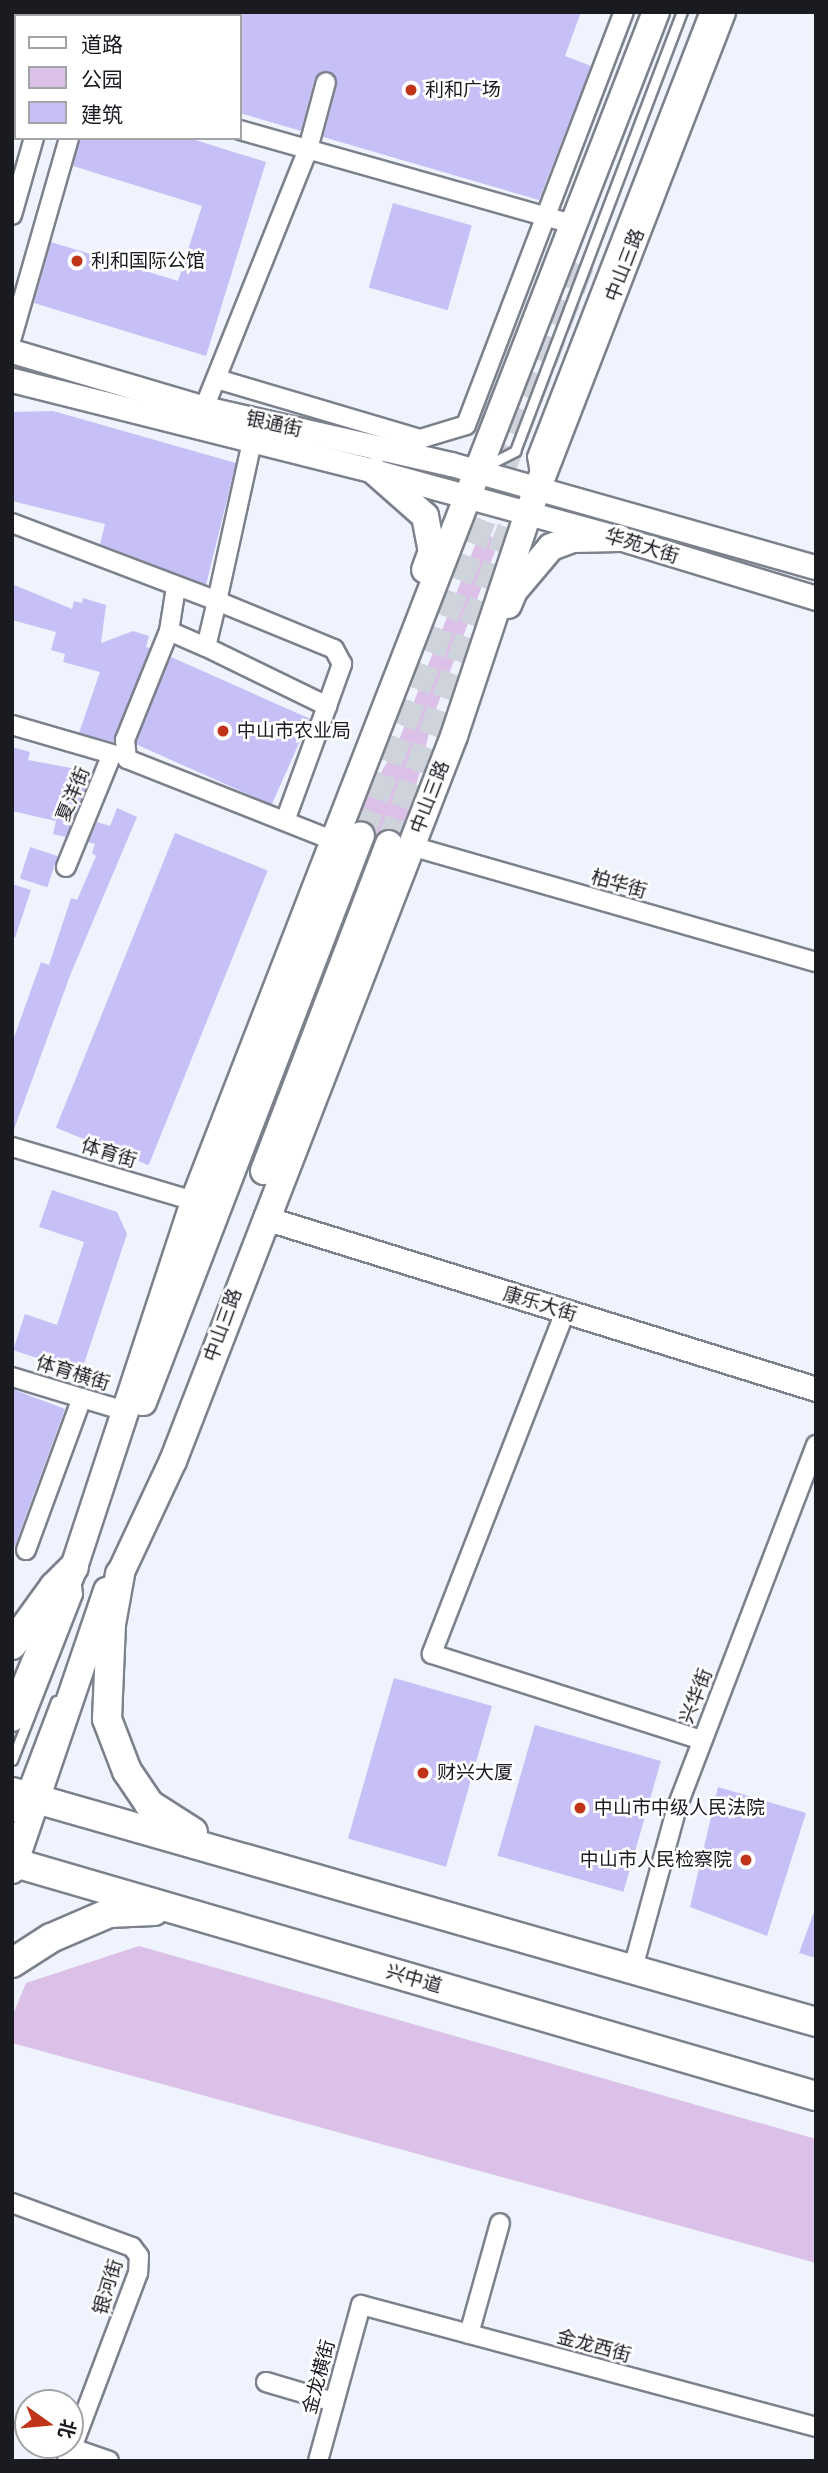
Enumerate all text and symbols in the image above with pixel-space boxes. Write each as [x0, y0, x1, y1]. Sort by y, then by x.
legend [14, 14, 242, 140]
text: 道路 [81, 31, 123, 58]
text: 公园 [81, 66, 123, 93]
place label: 利和广场 [425, 79, 501, 101]
marker: 利和广场 [403, 82, 419, 98]
text: 建筑 [81, 101, 123, 128]
street label: 中山三路 [601, 225, 649, 305]
place label: 利和国际公馆 [91, 250, 205, 272]
marker: 利和国际公馆 [69, 253, 85, 269]
street label: 银通街 [244, 407, 304, 441]
street label: 华苑大街 [602, 524, 682, 568]
place label: 中山市农业局 [237, 720, 351, 742]
marker: 中山市农业局 [215, 723, 231, 739]
street label: 中山三路 [406, 757, 454, 837]
street label: 夏洋街 [52, 763, 94, 825]
street label: 柏华街 [588, 865, 650, 903]
street label: 体育街 [78, 1134, 140, 1172]
street label: 康乐大街 [500, 1282, 580, 1326]
street label: 中山三路 [199, 1285, 247, 1365]
street label: 体育横街 [33, 1351, 113, 1395]
street label: 兴华街 [675, 1665, 717, 1727]
place label: 财兴大厦 [437, 1762, 513, 1784]
marker: 财兴大厦 [415, 1765, 431, 1781]
place label: 中山市中级人民法院 [594, 1797, 765, 1819]
marker: 中山市中级人民法院 [572, 1800, 588, 1816]
place label: 中山市人民检察院 [580, 1849, 732, 1871]
marker: 中山市人民检察院 [738, 1852, 754, 1868]
street label: 兴中道 [383, 1960, 445, 1998]
street label: 银河街 [89, 2256, 127, 2318]
street label: 金龙西街 [554, 2325, 634, 2367]
street label: 金龙横街 [298, 2337, 340, 2417]
north arrow [14, 2389, 84, 2459]
text: 北 [53, 2417, 81, 2441]

